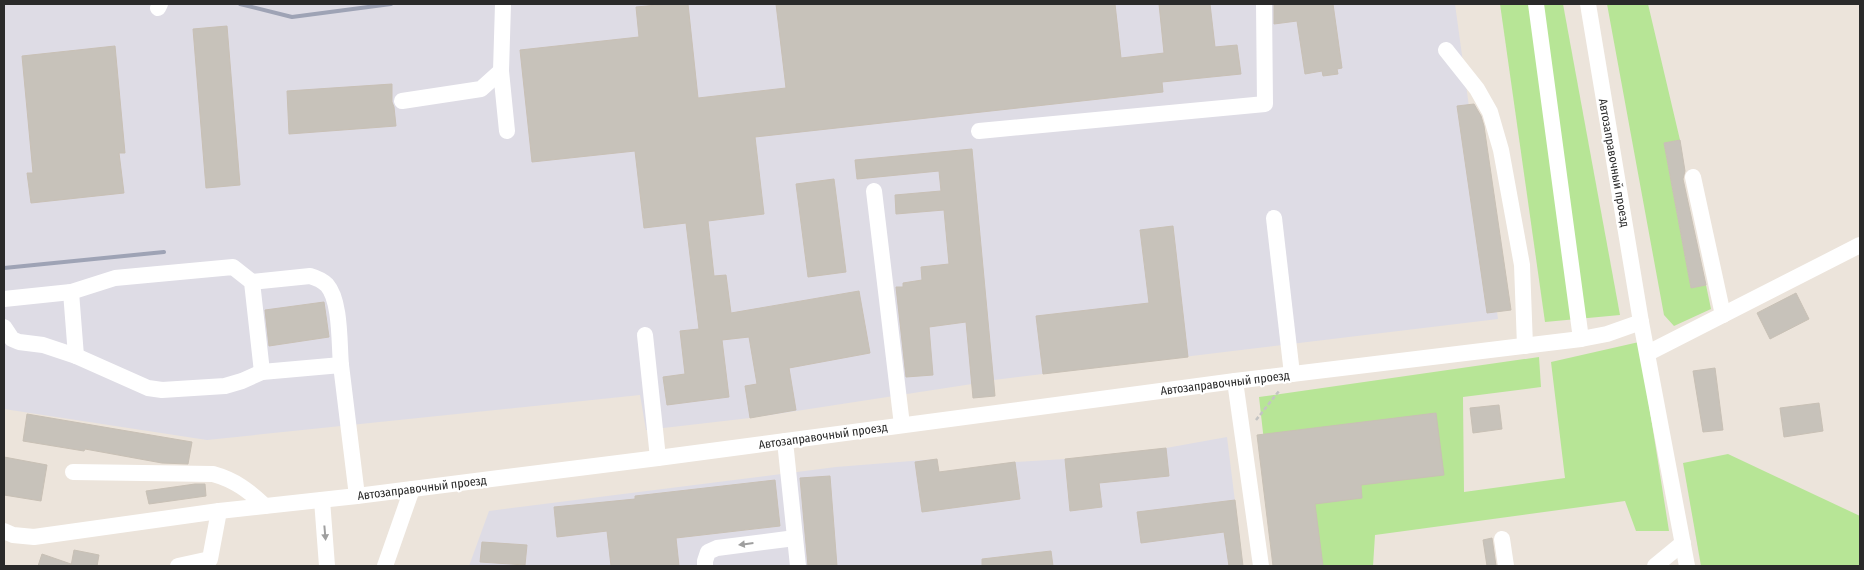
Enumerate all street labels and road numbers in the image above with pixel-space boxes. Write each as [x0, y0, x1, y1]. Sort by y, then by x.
street label: Автозаправочный проезд [1596, 98, 1632, 228]
street label: Автозаправочный проезд [1160, 368, 1290, 398]
street label: Автозаправочный проезд [758, 420, 888, 452]
street label: Автозаправочный проезд [357, 473, 487, 503]

